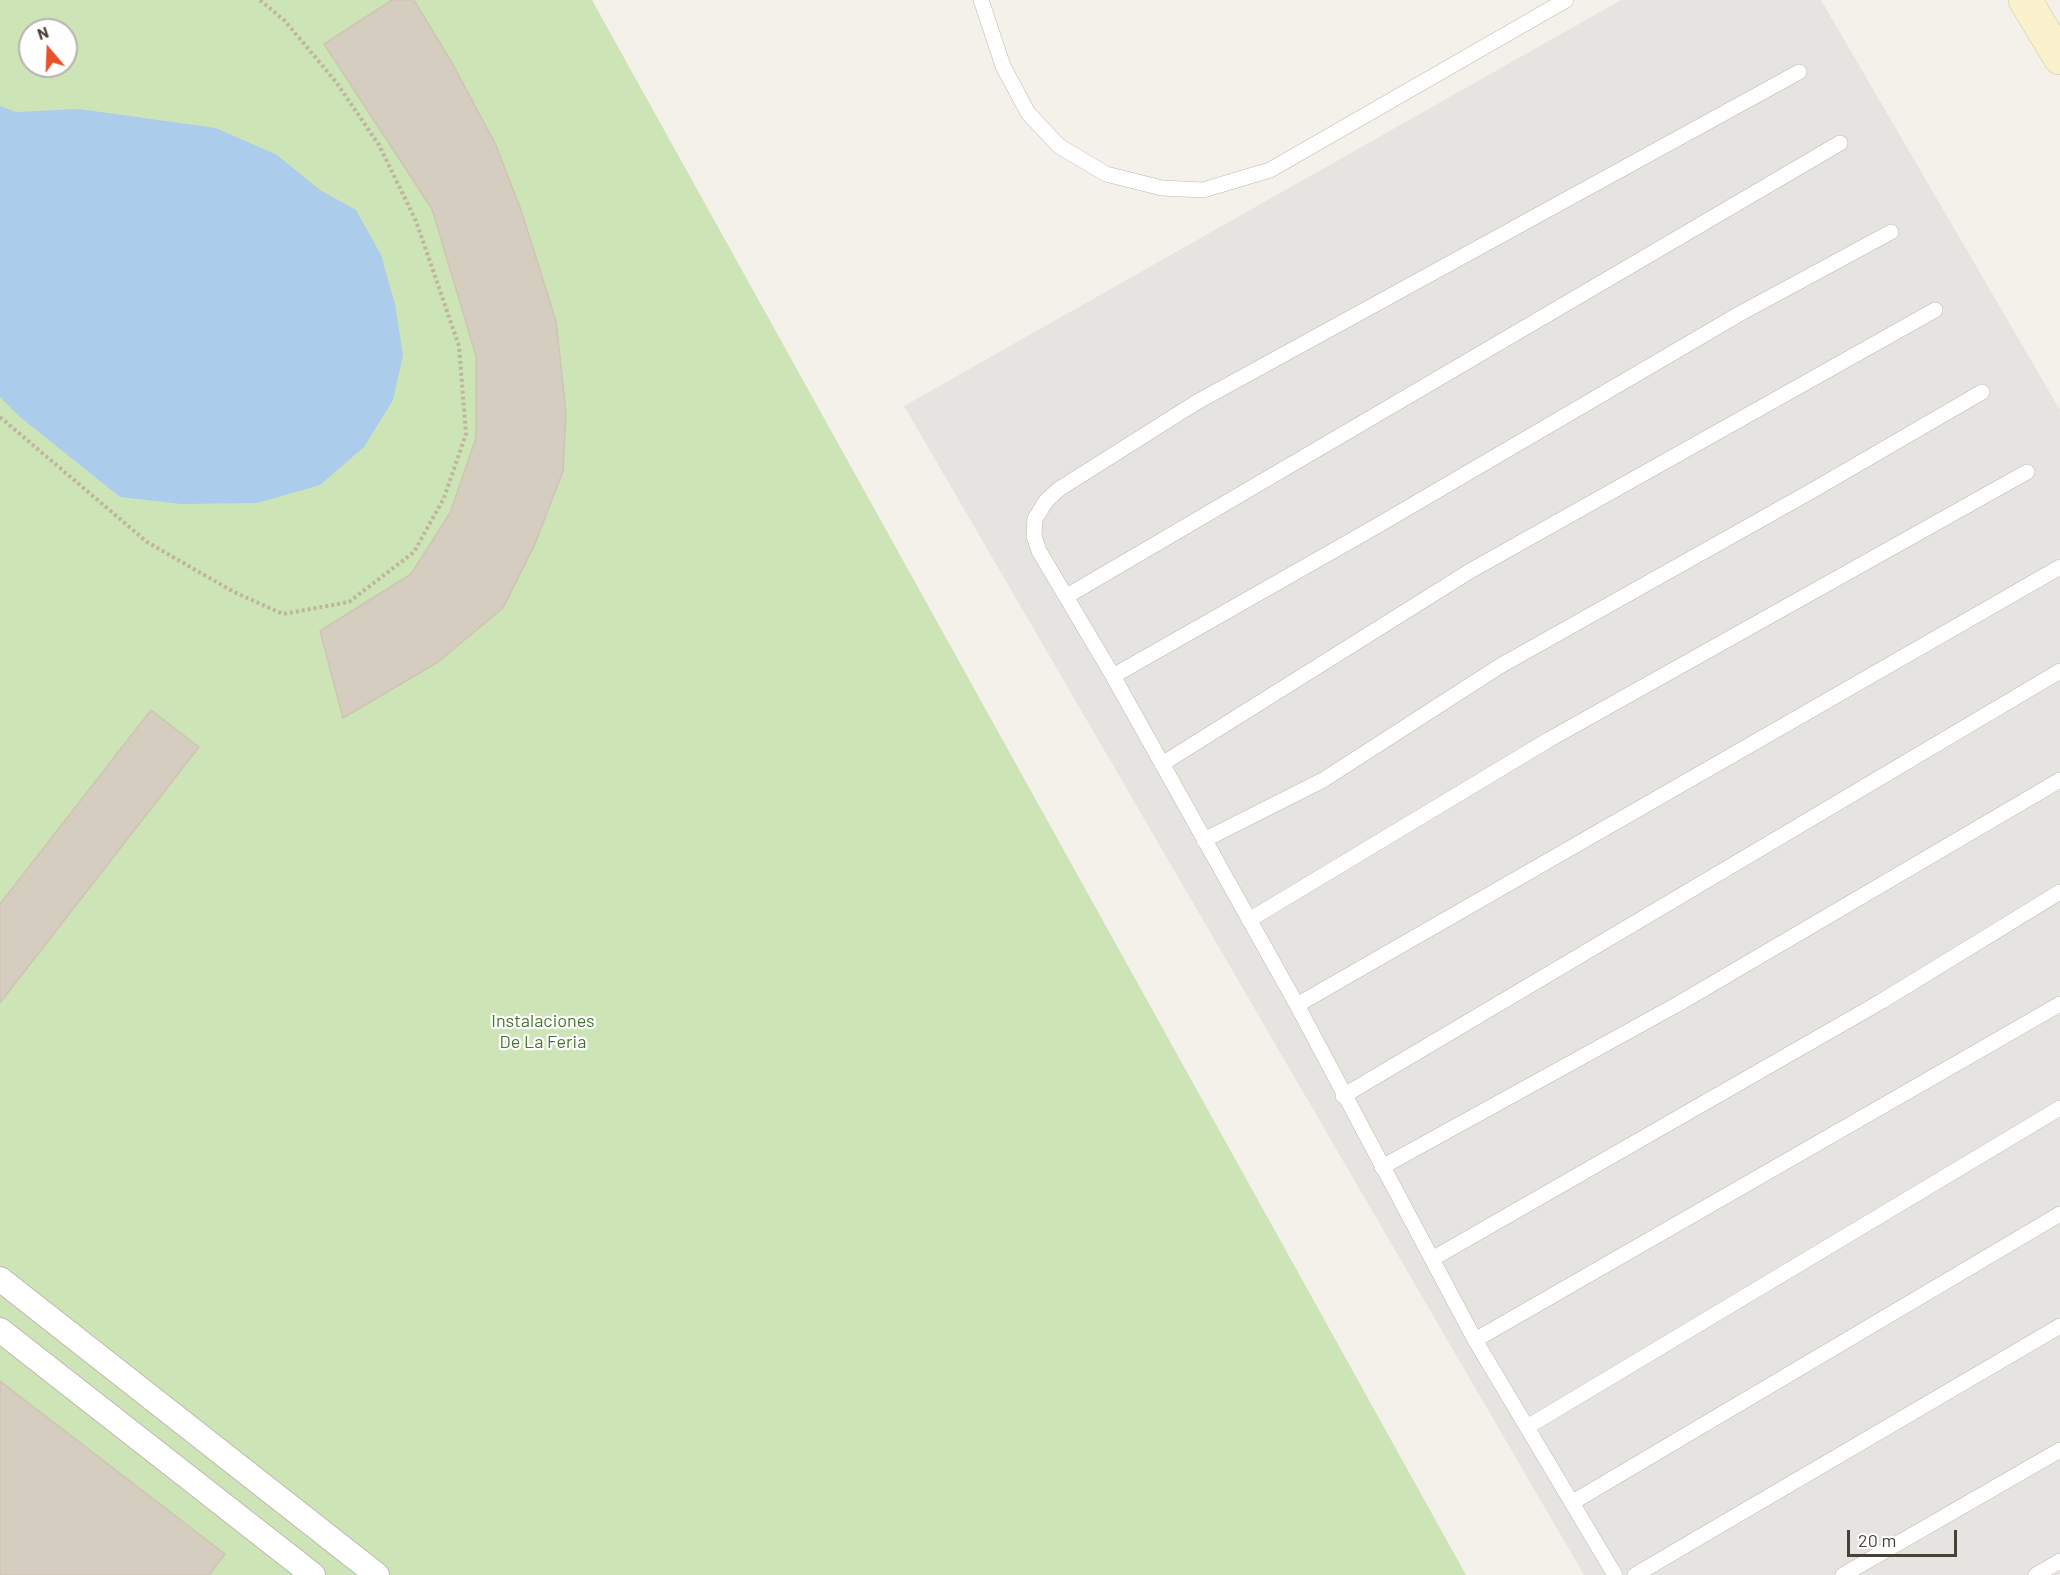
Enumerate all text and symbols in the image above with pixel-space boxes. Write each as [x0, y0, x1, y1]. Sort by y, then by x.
north arrow [18, 18, 78, 78]
text: N [34, 22, 51, 43]
park label: Instalaciones De La Feria [491, 1010, 595, 1052]
scale bar [1850, 1518, 1960, 1556]
text: 20 m [1858, 1529, 1896, 1551]

